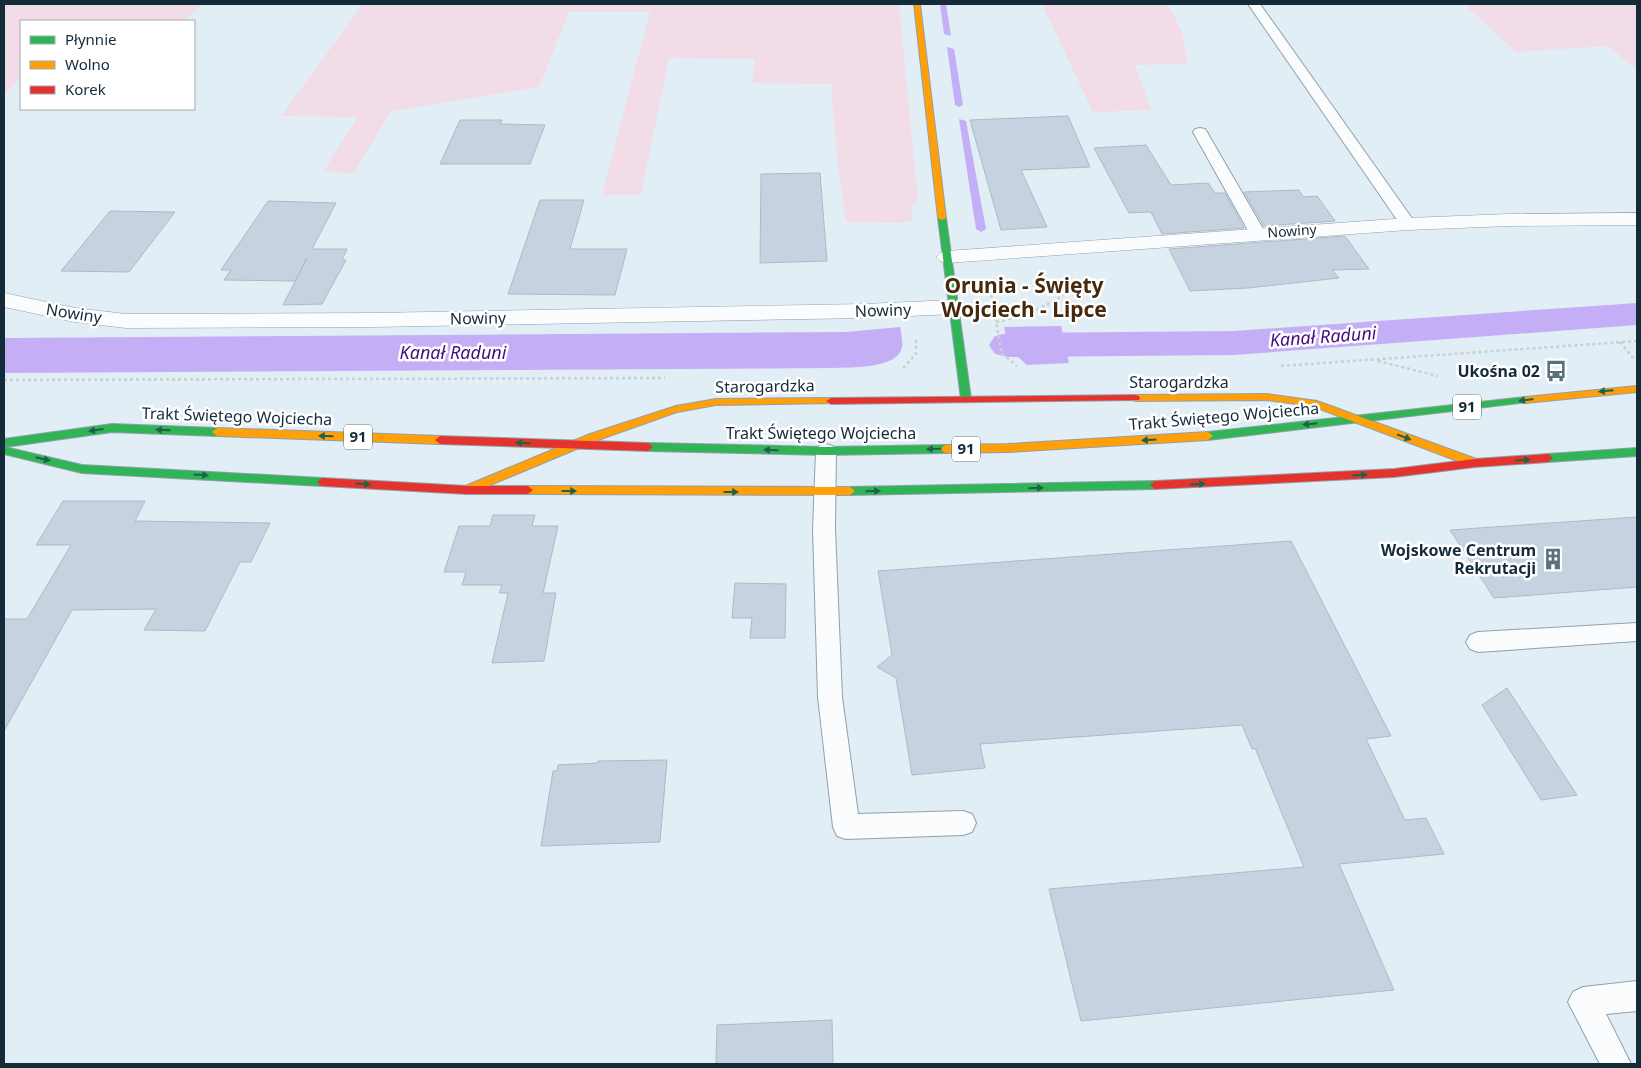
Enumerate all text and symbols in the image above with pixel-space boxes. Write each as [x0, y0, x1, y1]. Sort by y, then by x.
legend [20, 20, 195, 110]
text: Płynnie [65, 29, 116, 49]
text: Wolno [65, 54, 110, 74]
text: Korek [65, 79, 106, 99]
street label: Nowiny [1267, 219, 1318, 242]
district label: Orunia - Święty Wojciech - Lipce [941, 271, 1107, 323]
street label: Nowiny [44, 298, 104, 328]
street label: Nowiny [854, 298, 912, 322]
street label: Nowiny [450, 306, 507, 329]
water label: Kanał Raduni [1269, 320, 1377, 352]
water label: Kanał Raduni [400, 340, 507, 364]
bus stop icon: Ukośna 02 [1543, 358, 1569, 384]
place label: Ukośna 02 [1458, 360, 1540, 382]
street label: Starogardzka [1129, 371, 1229, 393]
street label: Starogardzka [715, 374, 815, 398]
one-way arrow [1598, 388, 1614, 396]
road number: 91 [1453, 394, 1481, 420]
one-way arrow [1518, 396, 1534, 404]
street label: Trakt Świętego Wojciecha [1128, 397, 1320, 435]
street label: Trakt Świętego Wojciecha [141, 402, 333, 430]
one-way arrow [1302, 421, 1318, 429]
street label: Trakt Świętego Wojciecha [726, 422, 916, 444]
road number: 91 [344, 424, 372, 450]
one-way arrow [155, 426, 171, 434]
one-way arrow [87, 427, 103, 435]
one-way arrow [317, 432, 333, 440]
one-way arrow [1397, 433, 1412, 441]
road number: 91 [952, 436, 980, 462]
one-way arrow [1140, 436, 1156, 444]
one-way arrow [515, 439, 531, 447]
one-way arrow [763, 445, 779, 453]
one-way arrow [926, 445, 942, 453]
one-way arrow [35, 455, 50, 463]
one-way arrow [1516, 456, 1532, 464]
one-way arrow [1352, 470, 1368, 478]
one-way arrow [193, 472, 209, 480]
one-way arrow [1190, 479, 1206, 487]
one-way arrow [355, 481, 371, 489]
one-way arrow [1028, 484, 1044, 492]
one-way arrow [561, 487, 577, 495]
one-way arrow [865, 487, 881, 495]
one-way arrow [723, 488, 739, 496]
place label: Wojskowe Centrum Rekrutacji [1381, 539, 1536, 579]
building icon: Wojskowe Centrum Rekrutacji [1540, 546, 1566, 572]

